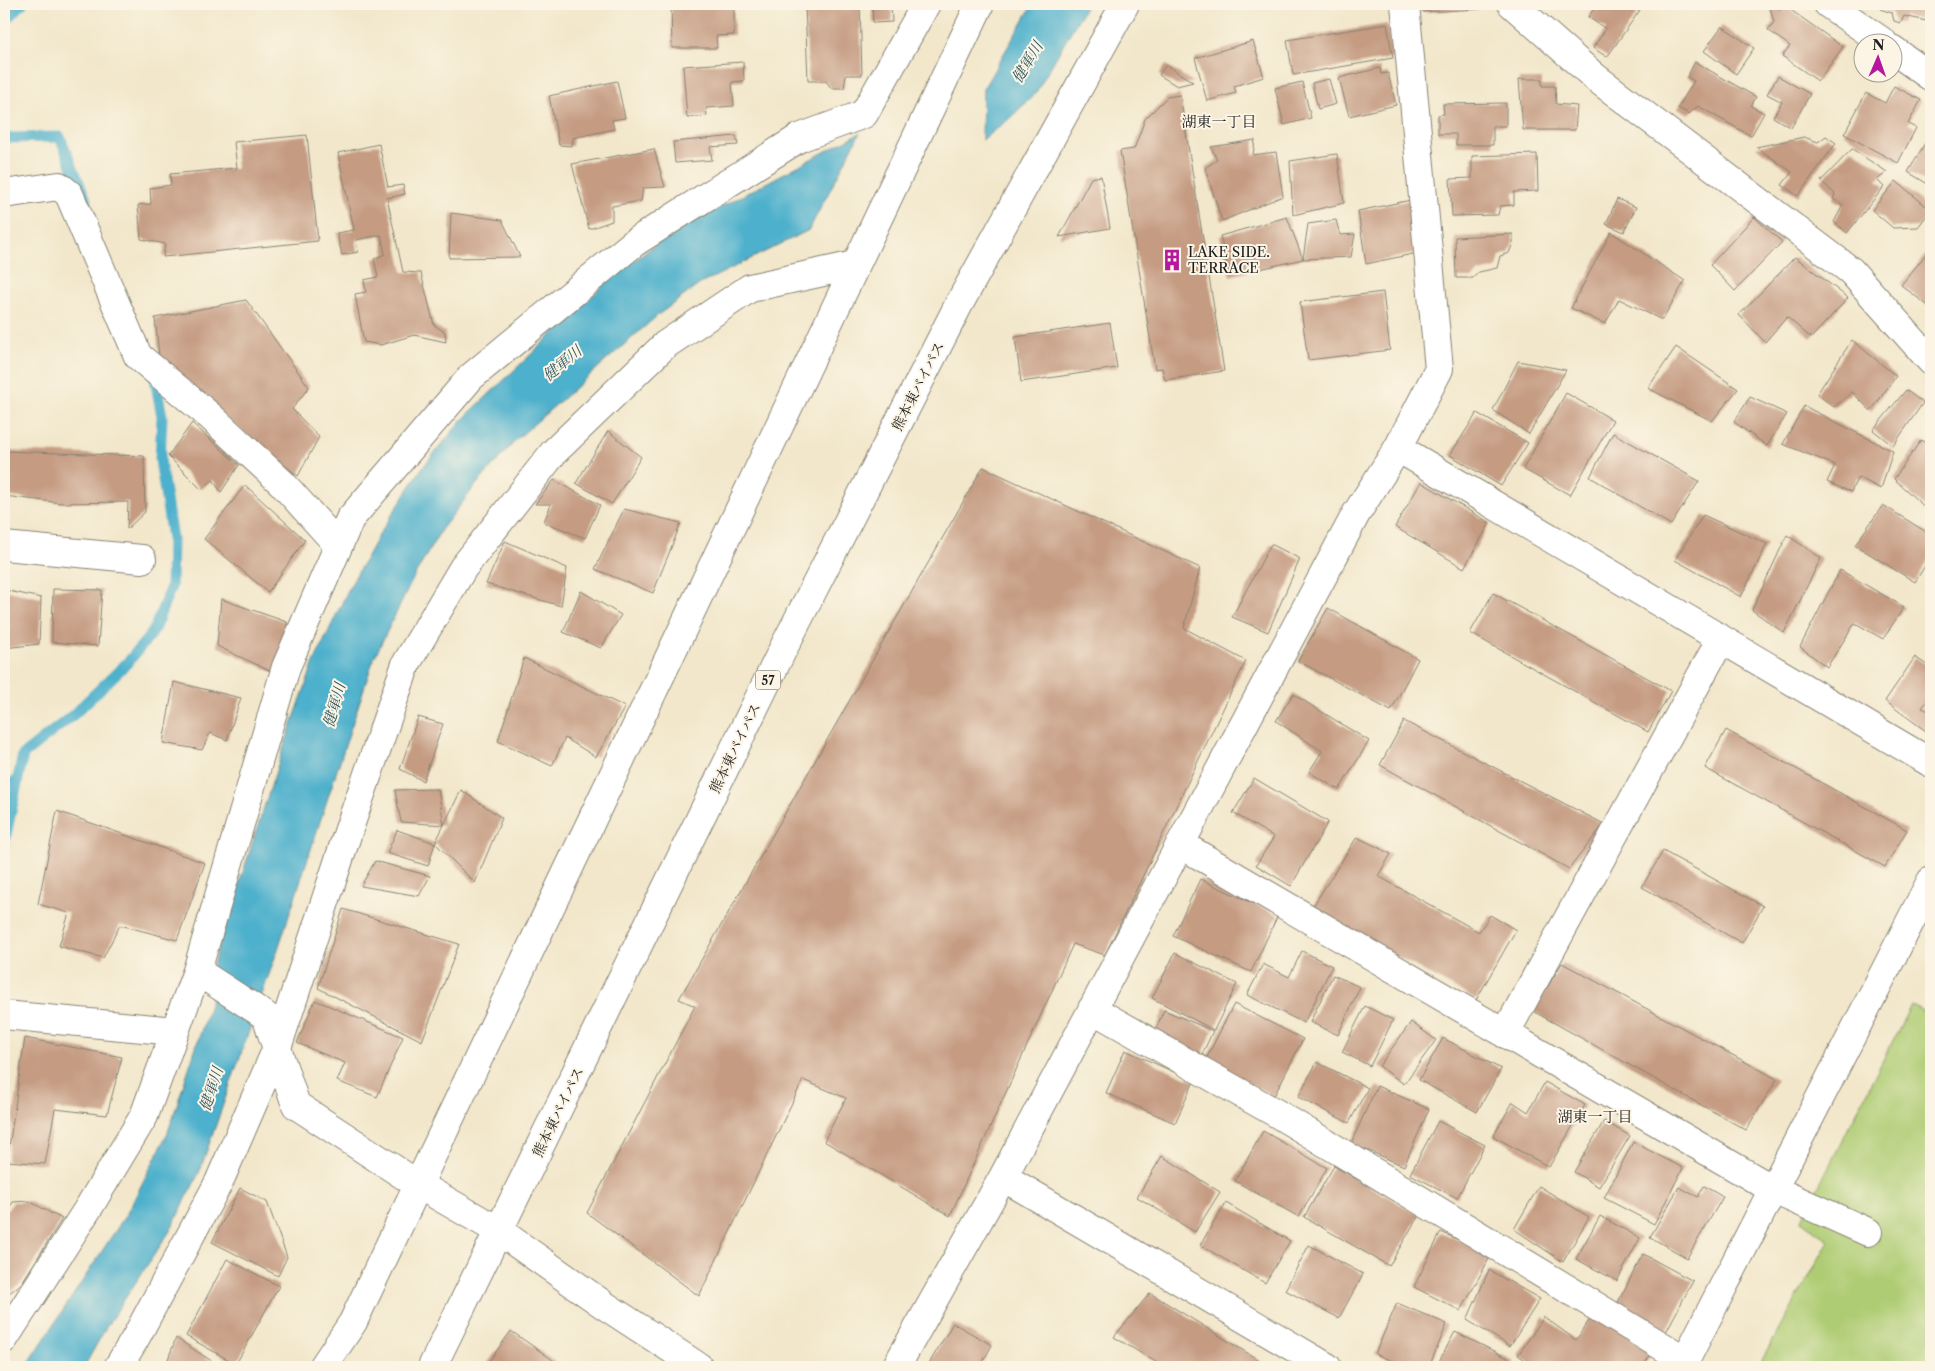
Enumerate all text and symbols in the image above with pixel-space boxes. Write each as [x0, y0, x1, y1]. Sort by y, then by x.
north arrow [1852, 32, 1902, 82]
water label: 健軍川 [1007, 36, 1048, 86]
text: N [1872, 36, 1885, 54]
district label: 湖東一丁目 [1181, 112, 1257, 131]
place label: LAKE SIDE. TERRACE [1188, 243, 1270, 277]
building icon: LAKE SIDE. TERRACE [1159, 247, 1185, 273]
street label: 熊本東バイパス [888, 338, 948, 434]
water label: 健軍川 [539, 340, 587, 385]
road number: 57 [756, 670, 780, 690]
water label: 健軍川 [319, 679, 350, 729]
street label: 熊本東バイパス [705, 700, 765, 796]
water label: 健軍川 [195, 1063, 228, 1113]
street label: 熊本東バイパス [528, 1064, 588, 1160]
district label: 湖東一丁目 [1557, 1107, 1633, 1126]

